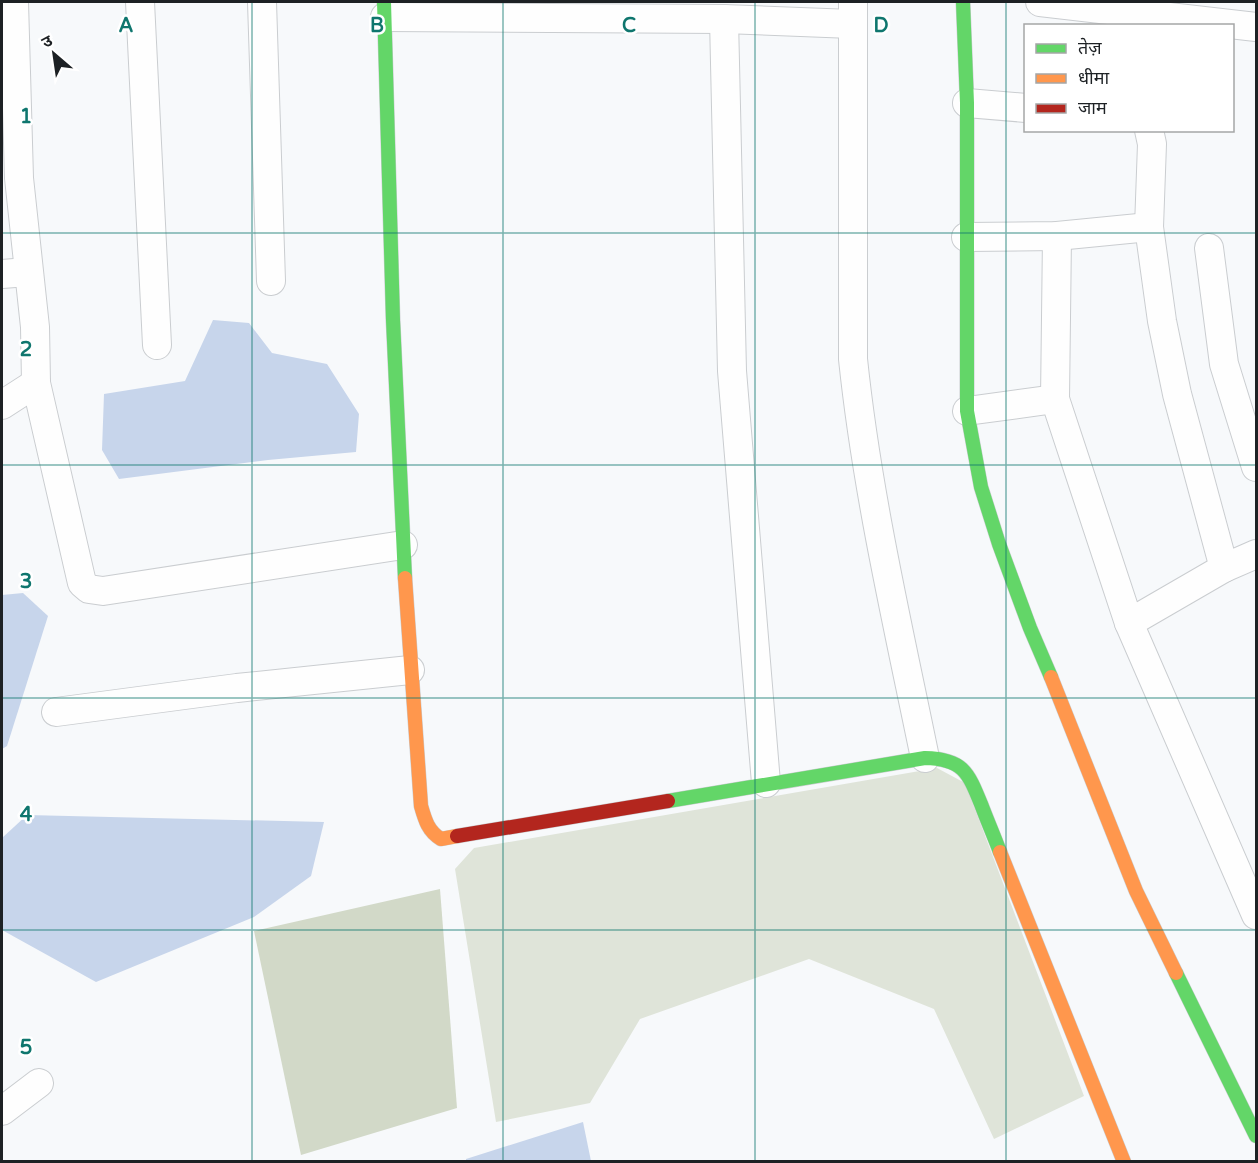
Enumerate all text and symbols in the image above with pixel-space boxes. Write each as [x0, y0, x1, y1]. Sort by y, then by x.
text: A [119, 14, 134, 38]
text: B [370, 14, 384, 38]
text: C [622, 14, 636, 38]
text: D [873, 14, 889, 38]
north arrow [24, 24, 84, 84]
legend [1024, 24, 1234, 132]
text: उ [38, 30, 57, 53]
text: तेज़ [1078, 37, 1102, 59]
text: धीमा [1078, 67, 1109, 89]
text: जाम [1078, 97, 1108, 119]
text: 1 [20, 105, 32, 129]
text: 2 [20, 338, 32, 362]
text: 3 [20, 570, 32, 594]
text: 4 [20, 803, 33, 827]
text: 5 [20, 1036, 32, 1060]

